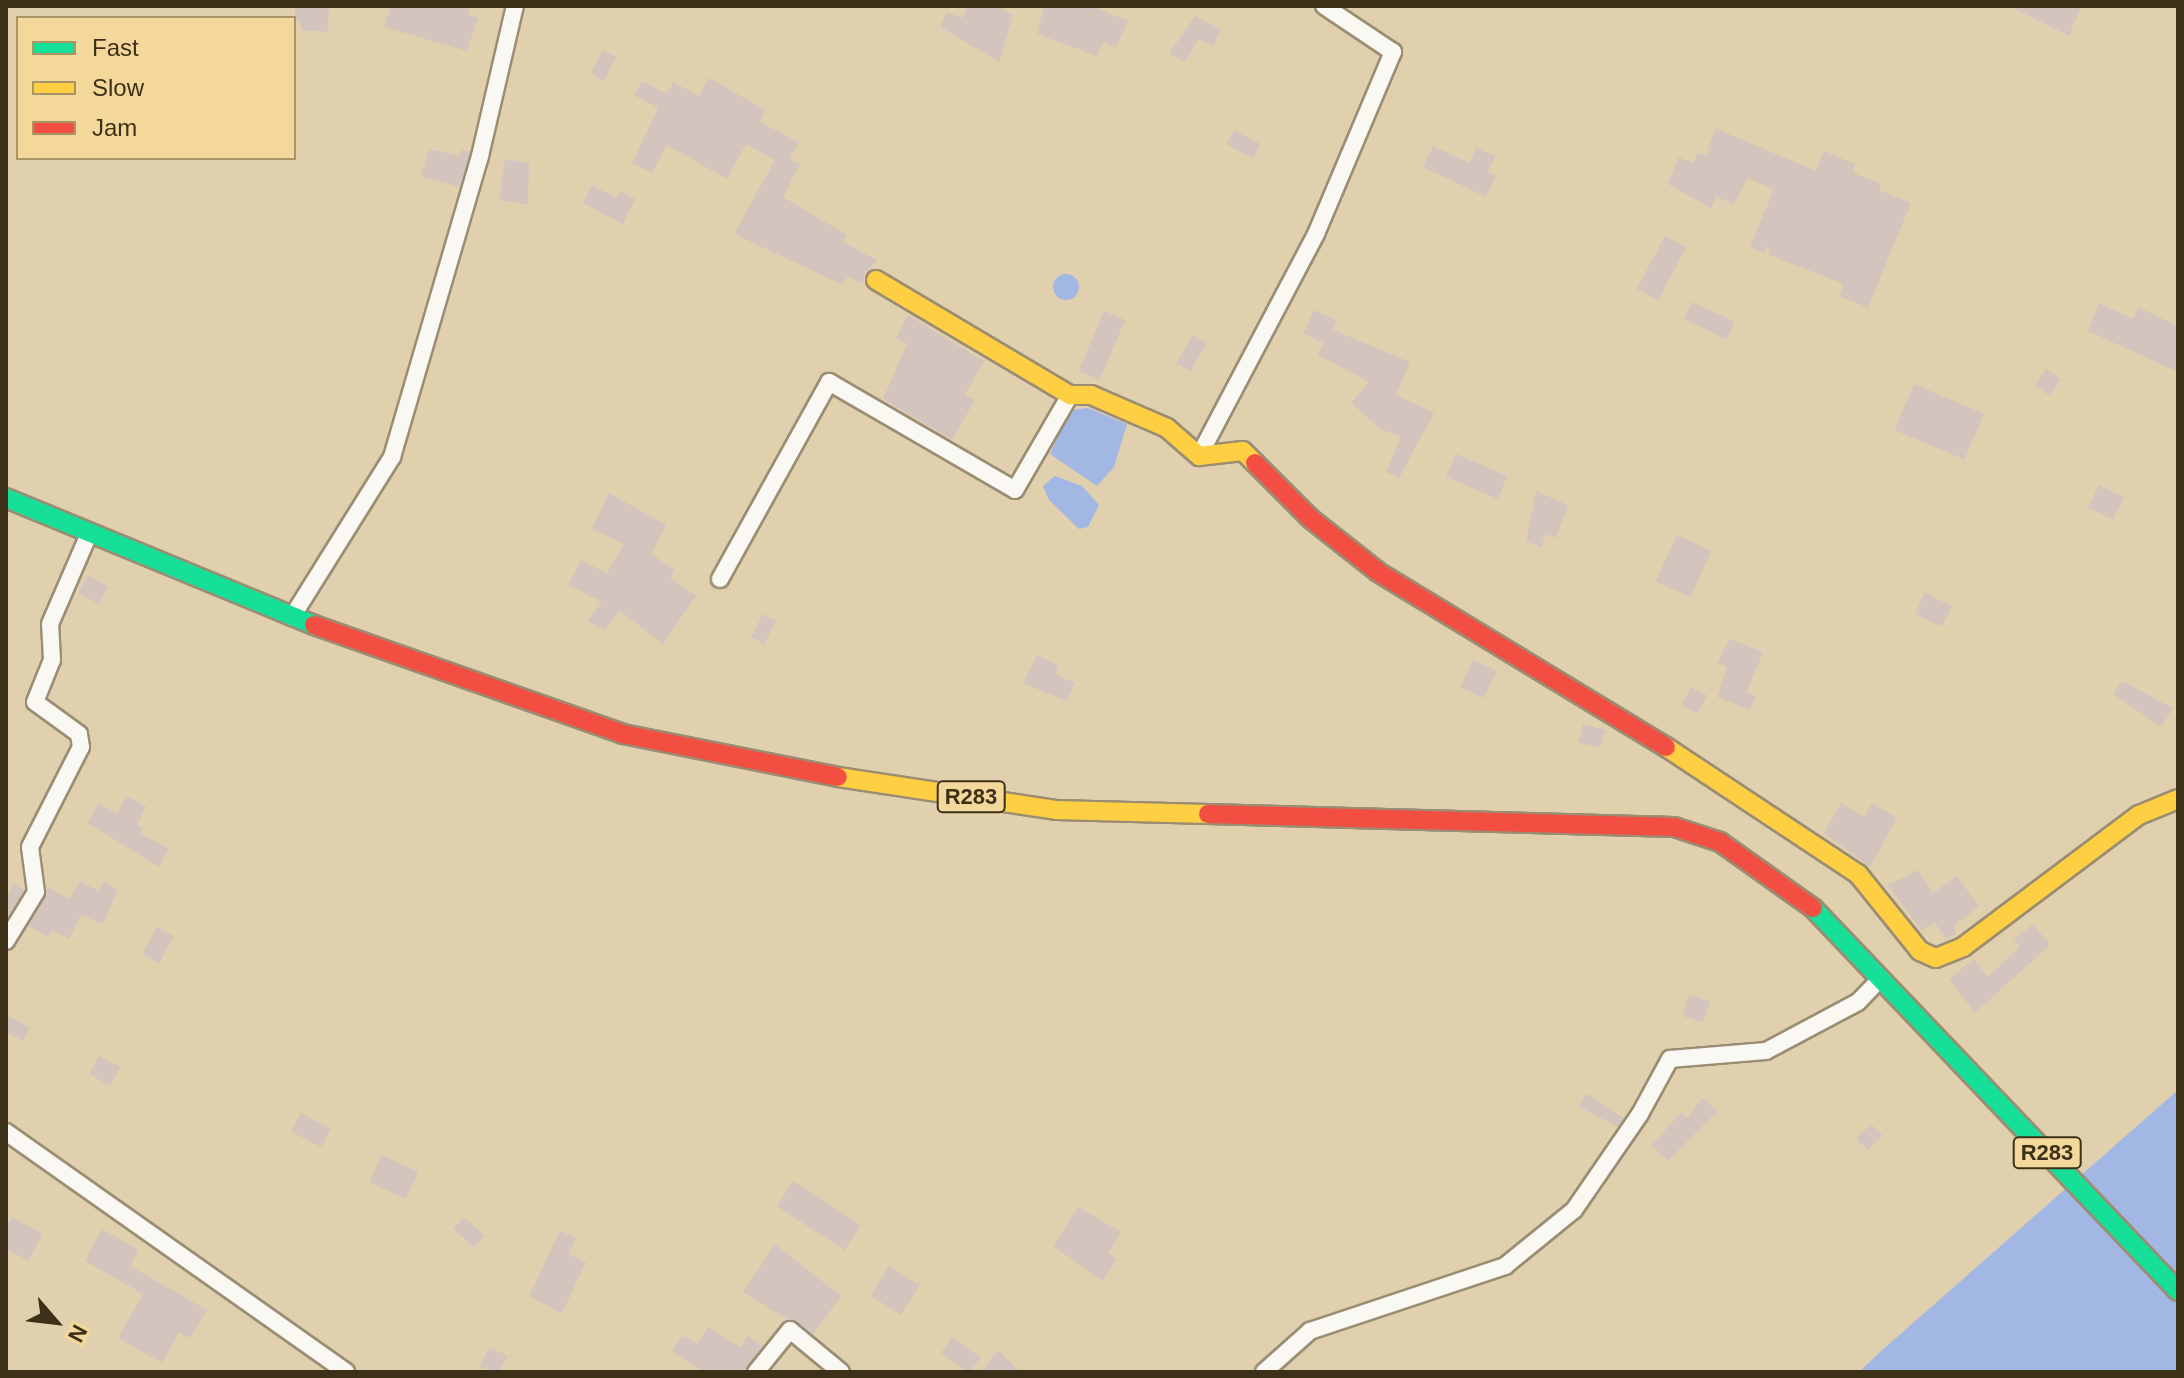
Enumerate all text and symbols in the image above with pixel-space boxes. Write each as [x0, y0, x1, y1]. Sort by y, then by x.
legend [16, 16, 296, 160]
text: Fast [92, 34, 139, 61]
text: Slow [92, 74, 144, 101]
text: Jam [92, 114, 137, 141]
road number: R283 [935, 779, 1007, 815]
road number: R283 [2011, 1135, 2083, 1171]
north arrow [16, 1282, 96, 1362]
text: N [63, 1321, 92, 1346]

